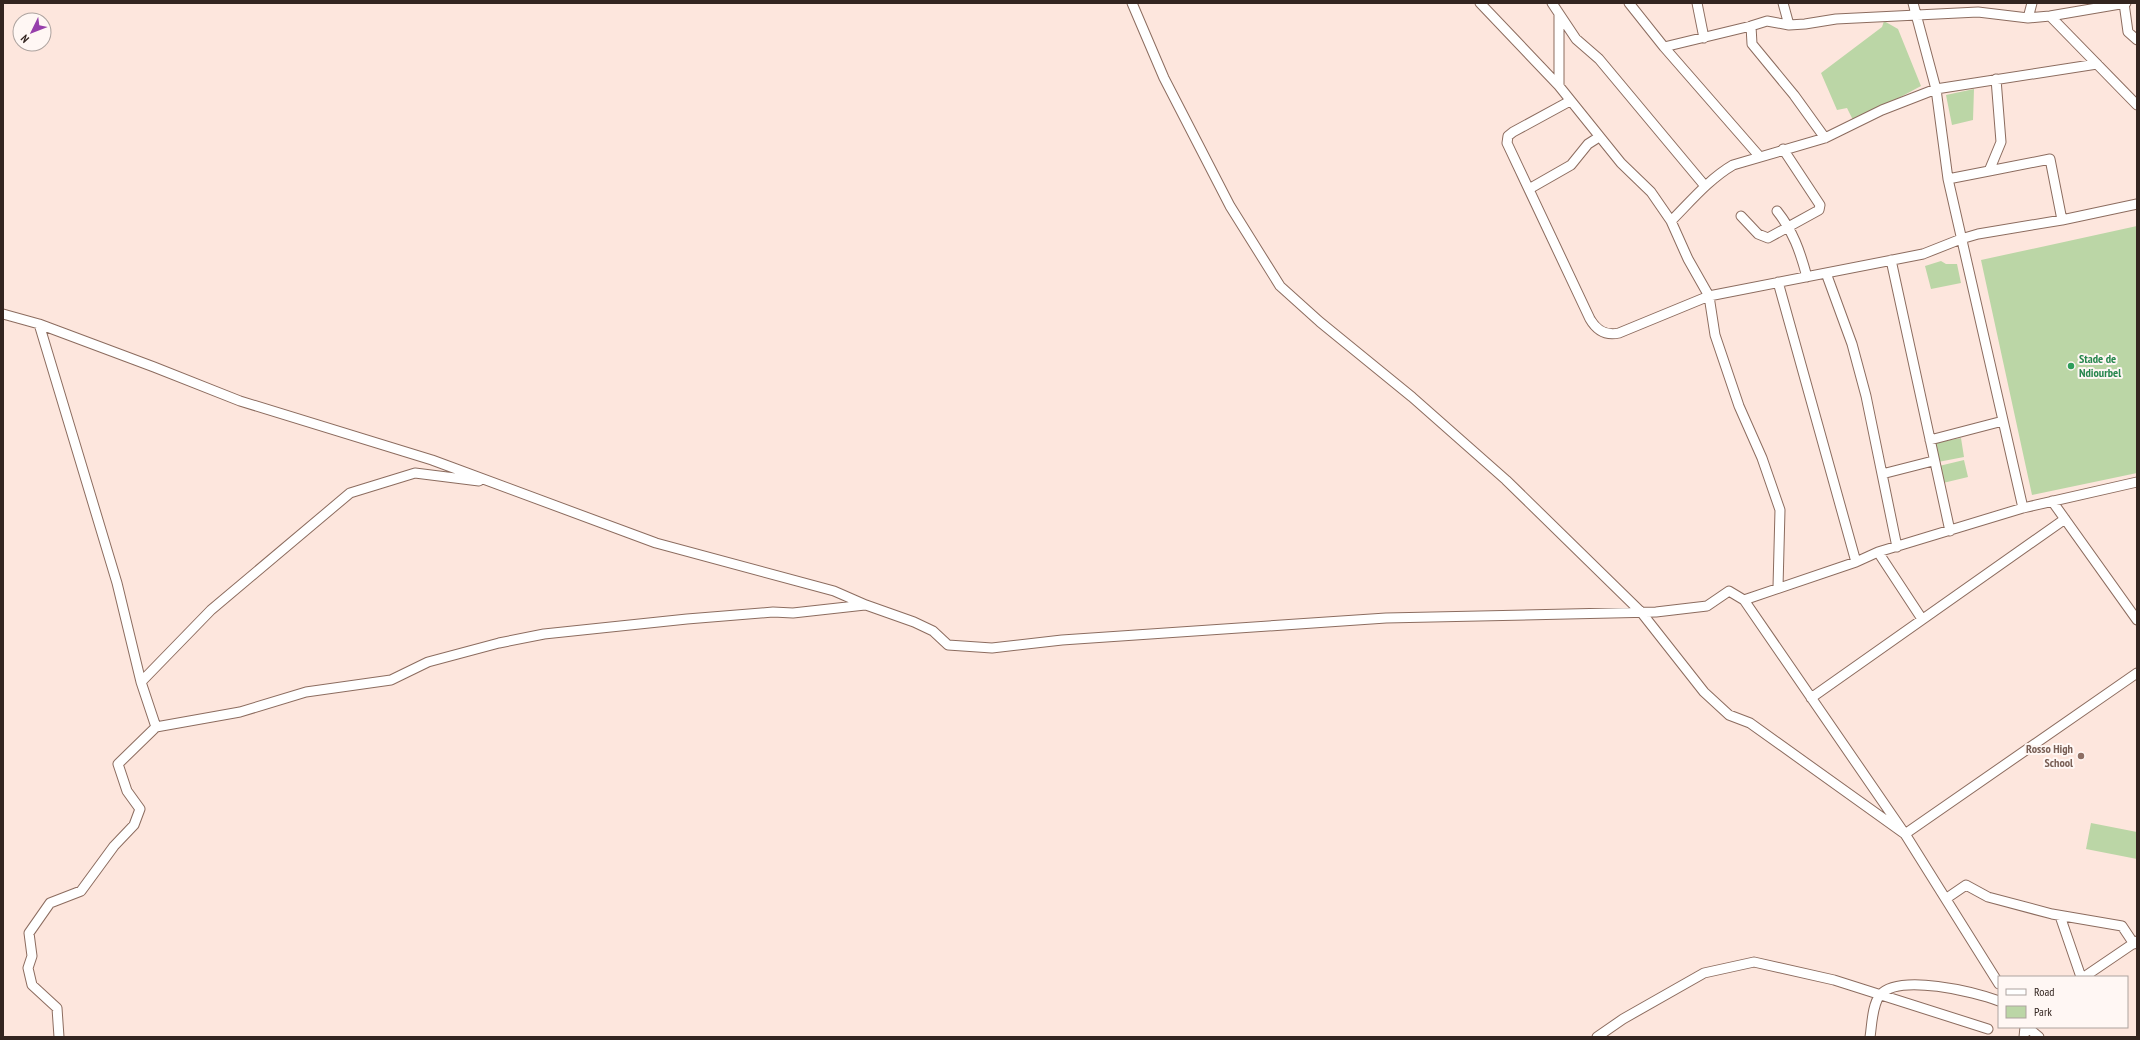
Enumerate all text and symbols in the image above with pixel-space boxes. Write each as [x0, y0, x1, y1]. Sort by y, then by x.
north arrow [12, 12, 52, 52]
text: N [18, 32, 32, 46]
place label: Stade de Ndiourbel [2079, 351, 2121, 380]
marker: Stade de Ndiourbel [2066, 361, 2076, 371]
place label: Rosso High School [2026, 741, 2073, 770]
marker: Rosso High School [2076, 751, 2086, 761]
legend [1998, 976, 2128, 1028]
text: Road [2034, 984, 2054, 999]
text: Park [2034, 1004, 2052, 1019]

